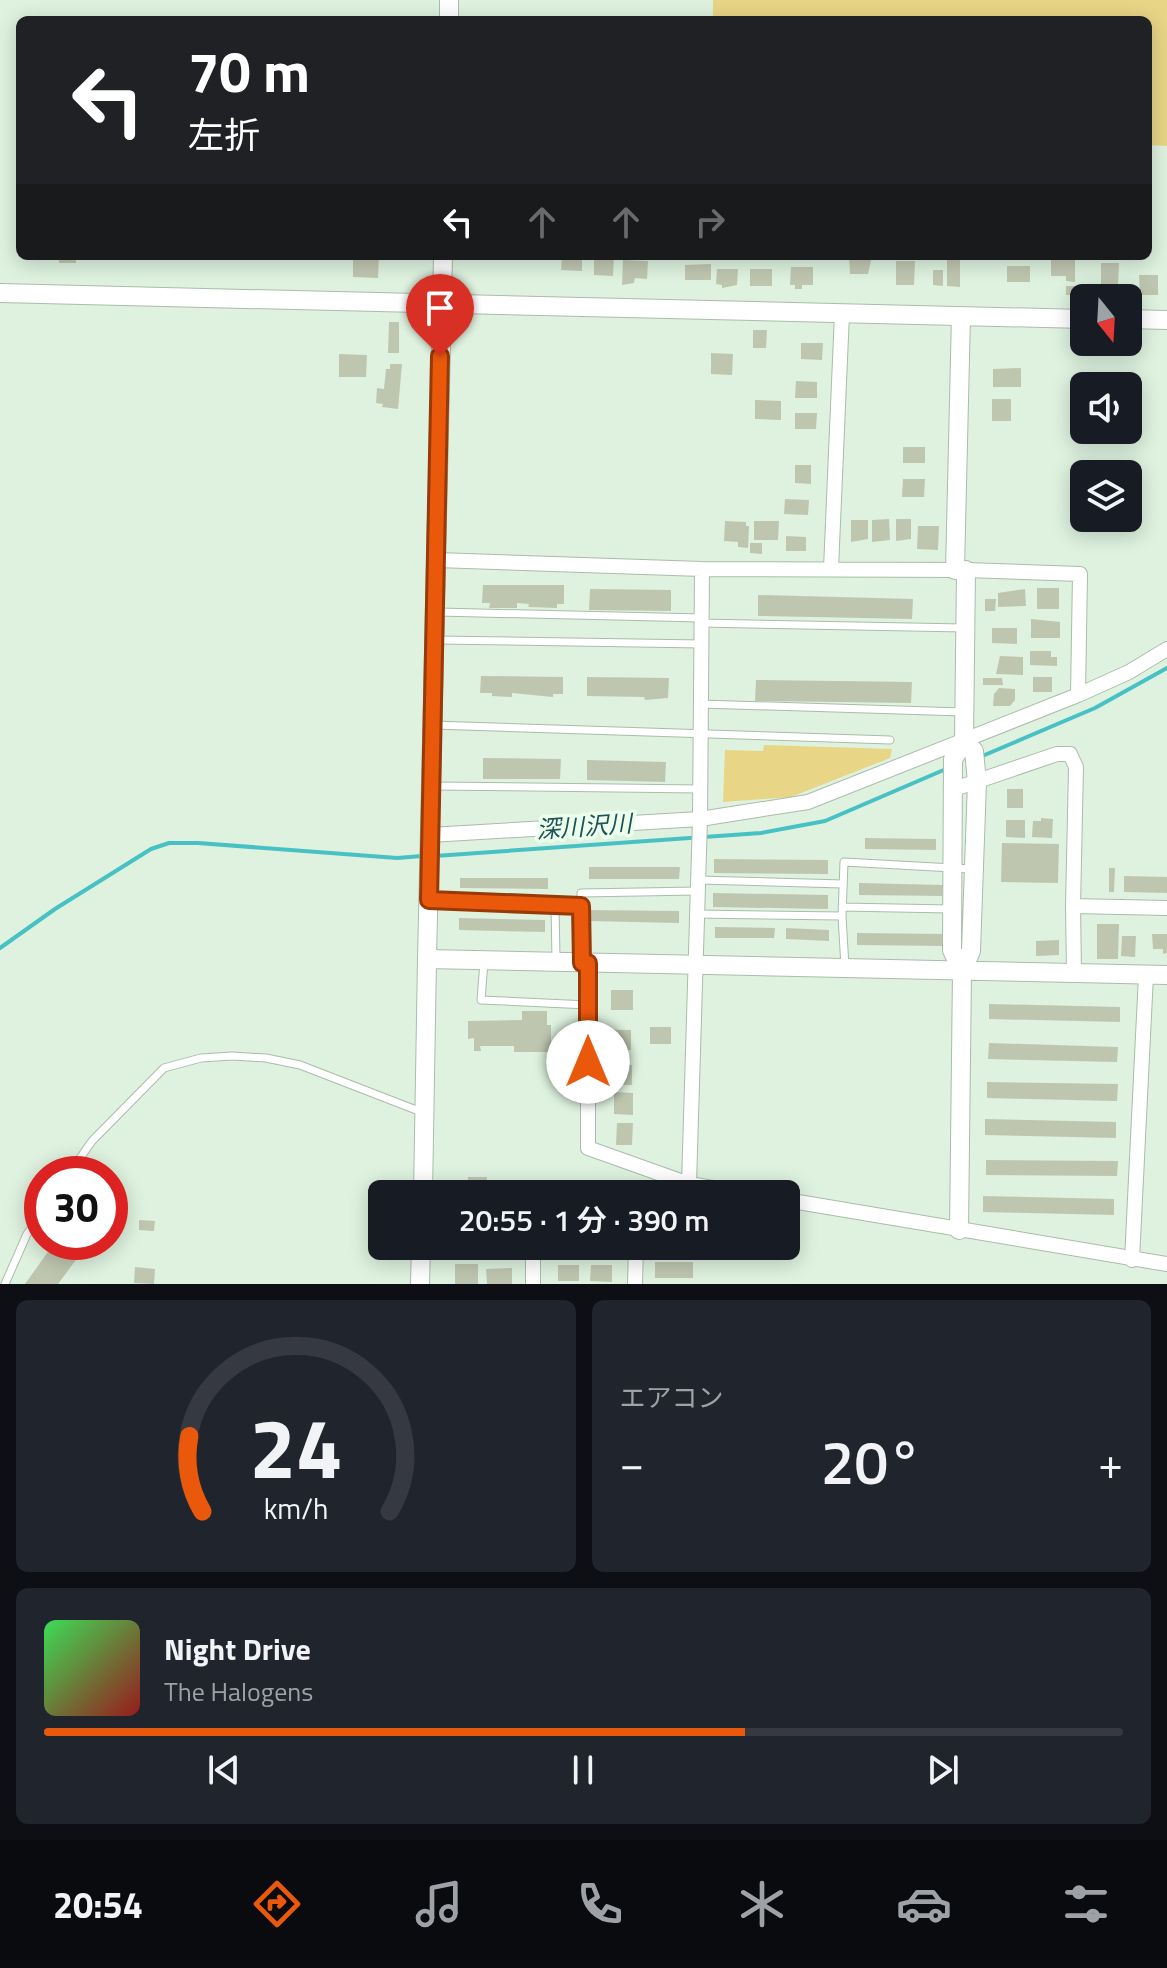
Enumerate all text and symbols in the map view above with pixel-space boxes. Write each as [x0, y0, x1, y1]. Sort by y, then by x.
text: 70 m [188, 29, 310, 114]
icon: left [56, 48, 160, 152]
text: 左折 [188, 107, 260, 162]
icon: left [436, 200, 480, 244]
icon: ahead [520, 200, 564, 244]
icon: ahead [604, 200, 648, 244]
icon: right [688, 200, 732, 244]
pin [406, 274, 474, 356]
north arrow [1070, 284, 1142, 356]
map controls [1070, 284, 1142, 532]
icon: arrive [418, 286, 462, 330]
button: sound [1070, 372, 1142, 444]
button: layers [1070, 460, 1142, 532]
water label: 深川沢川 [535, 804, 636, 847]
position arrow [546, 1020, 630, 1104]
speed limit sign: 30 [24, 1156, 128, 1260]
text: 20:55 · 1 分 · 390 m [459, 1197, 709, 1243]
text: エアコン [620, 1378, 724, 1417]
text: 24 [249, 1384, 342, 1510]
text: 20° [821, 1416, 922, 1507]
text: − [620, 1429, 644, 1496]
text: + [1098, 1429, 1123, 1496]
text: km/h [263, 1487, 328, 1530]
text: Night Drive [164, 1626, 311, 1672]
text: The Halogens [164, 1672, 313, 1711]
icon: previous [202, 1748, 246, 1792]
icon: pause [561, 1748, 605, 1792]
icon: next [921, 1748, 965, 1792]
icon: directions [249, 1876, 305, 1932]
icon: music [411, 1876, 467, 1932]
icon: phone [572, 1876, 628, 1932]
icon: climate [734, 1876, 790, 1932]
icon: car [896, 1876, 952, 1932]
icon: filters [1058, 1876, 1114, 1932]
text: 20:54 [53, 1877, 143, 1932]

